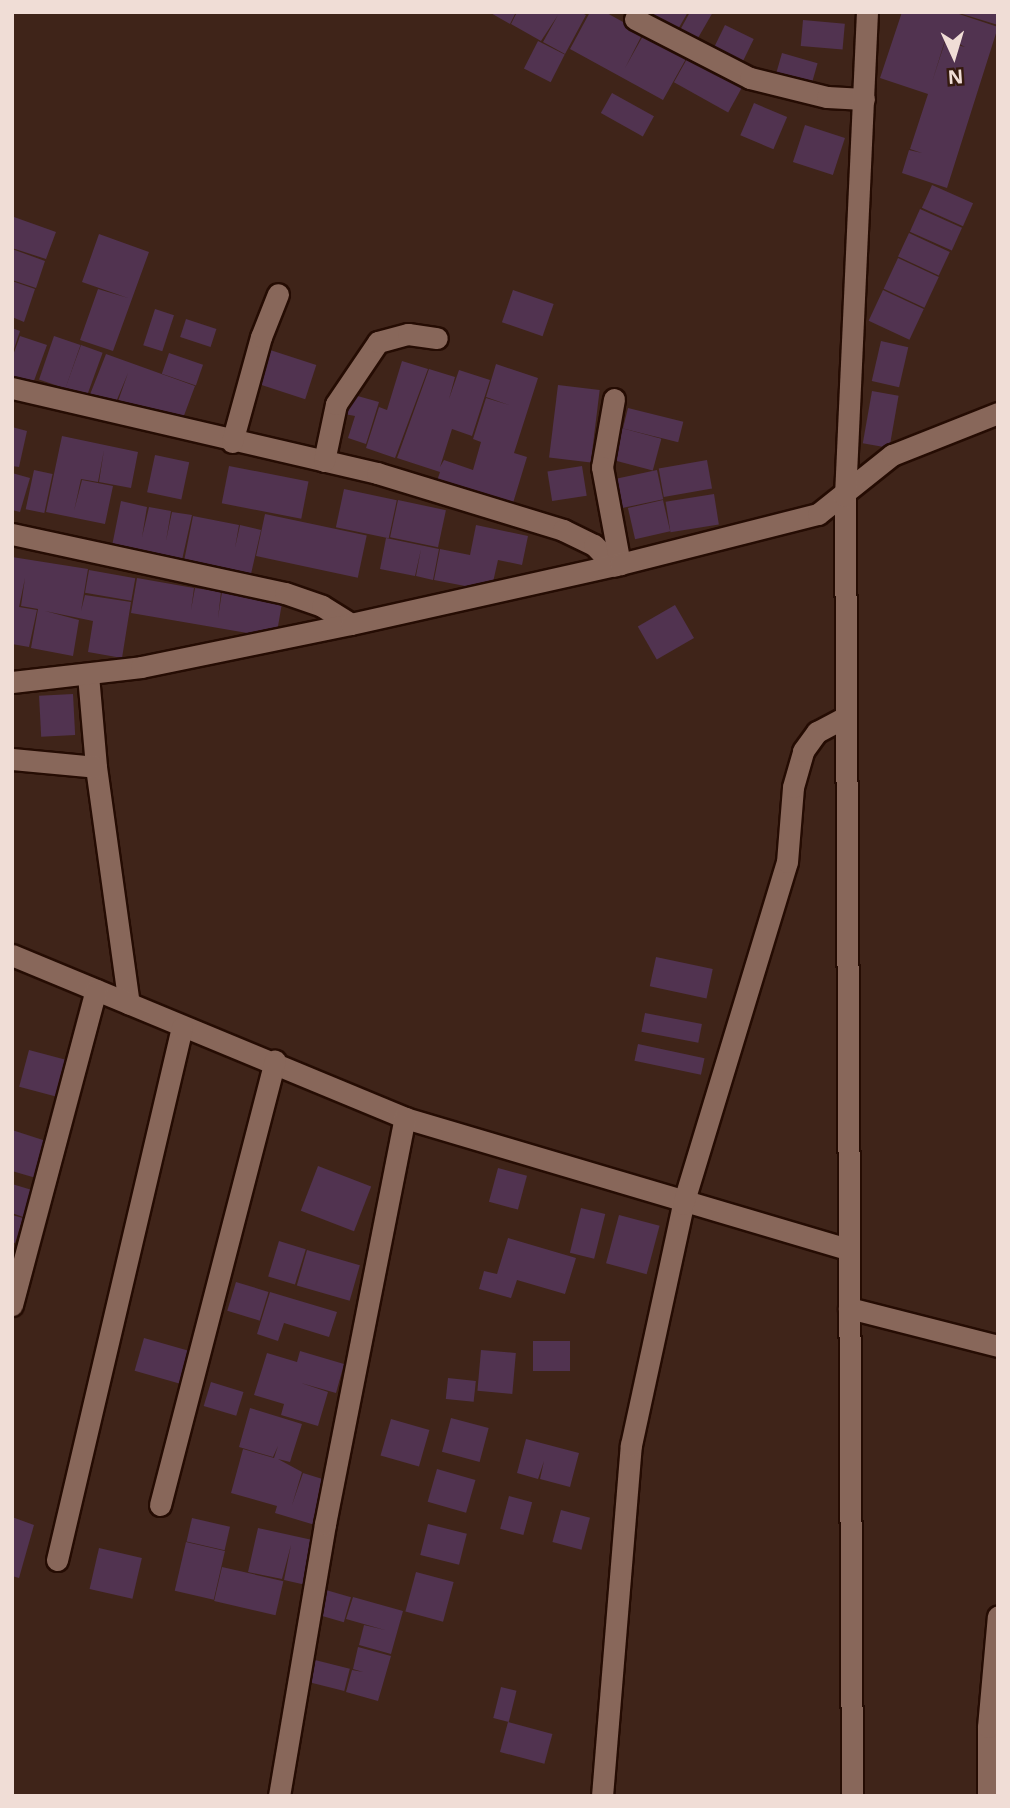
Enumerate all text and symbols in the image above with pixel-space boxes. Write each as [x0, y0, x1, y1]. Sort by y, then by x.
north arrow [919, 21, 989, 91]
text: N [947, 63, 964, 90]

